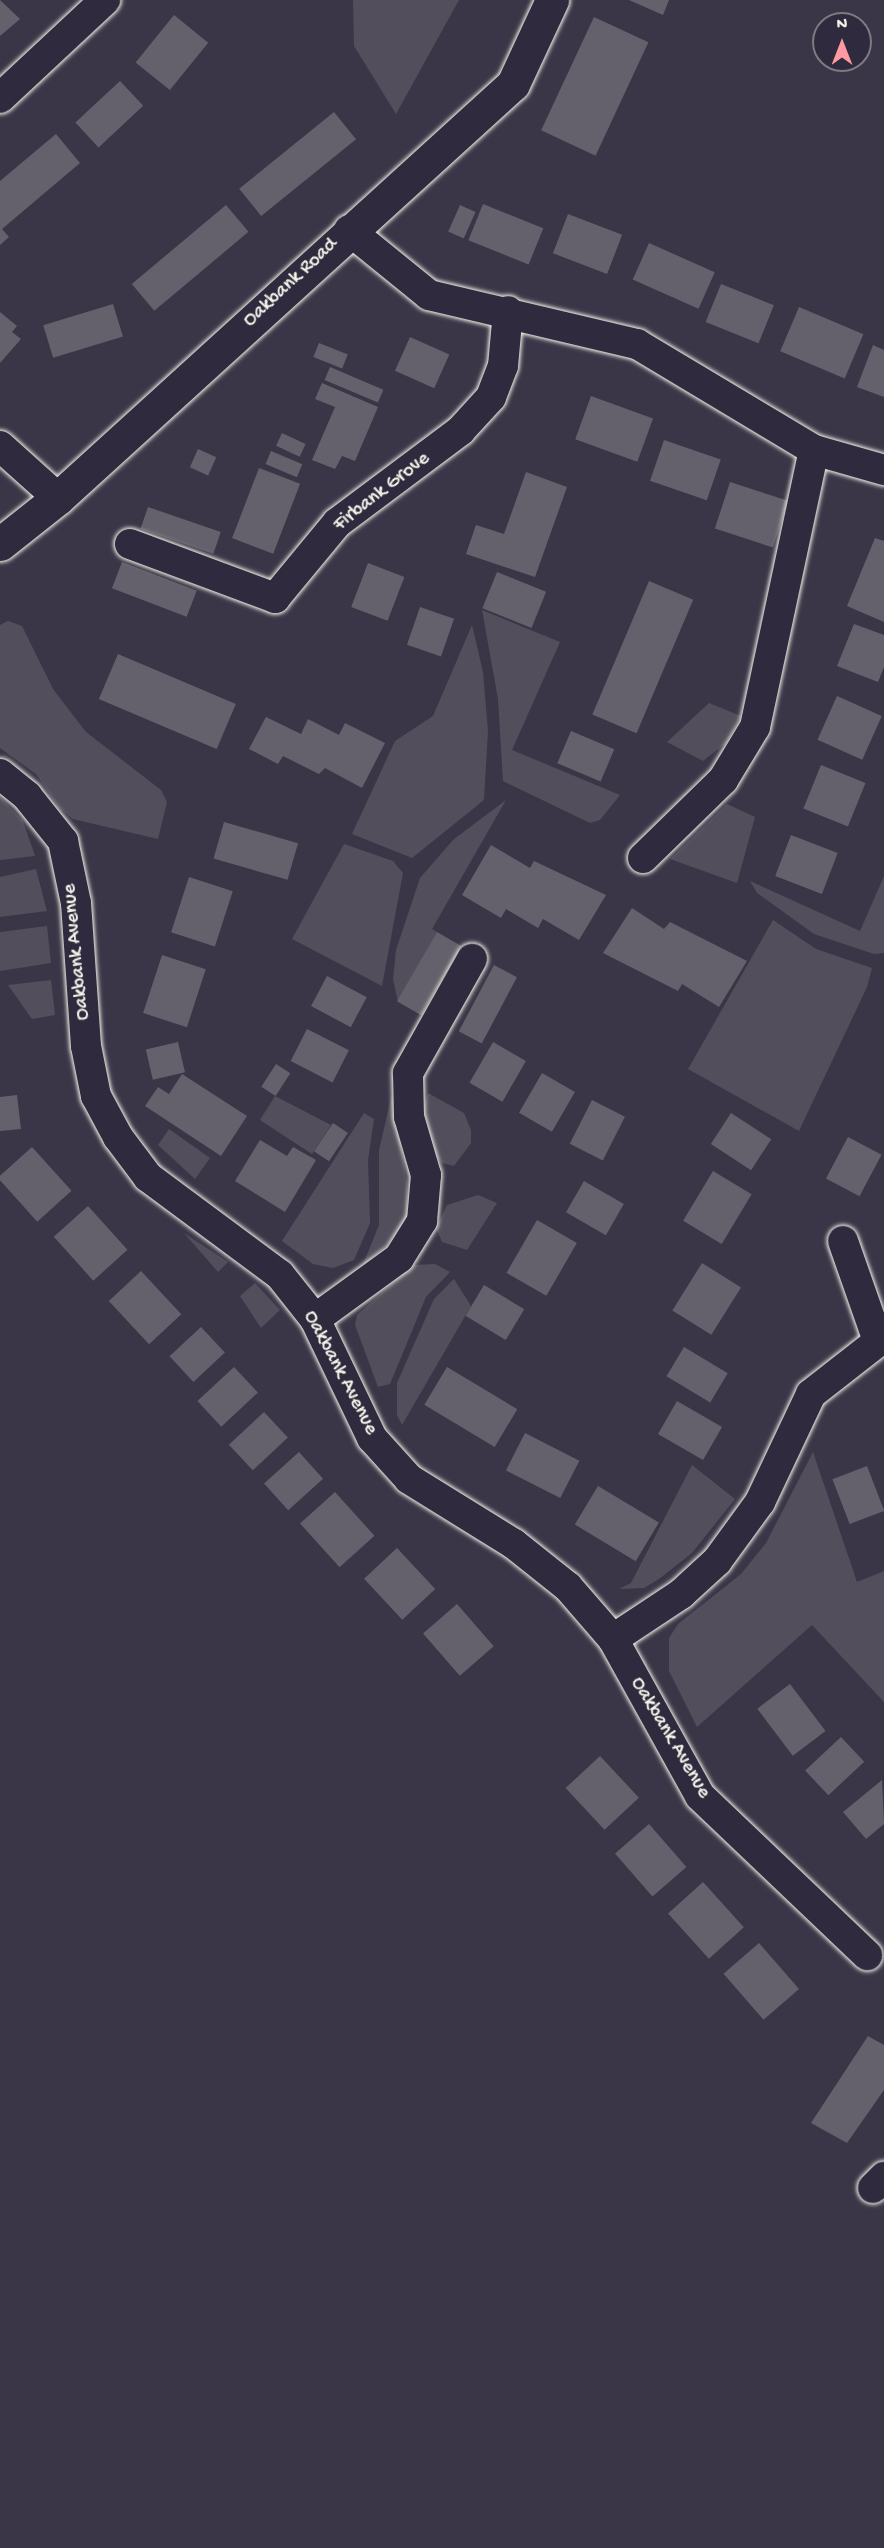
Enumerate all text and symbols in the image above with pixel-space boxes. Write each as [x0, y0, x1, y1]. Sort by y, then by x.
north arrow [812, 12, 872, 72]
text: N [837, 16, 847, 35]
street label: Oakbank Road [239, 233, 343, 333]
street label: Firbank Grove [329, 447, 435, 537]
street label: Oakbank Avenue [58, 883, 96, 1021]
street label: Oakbank Avenue [297, 1307, 383, 1439]
street label: Oakbank Avenue [624, 1673, 716, 1803]

